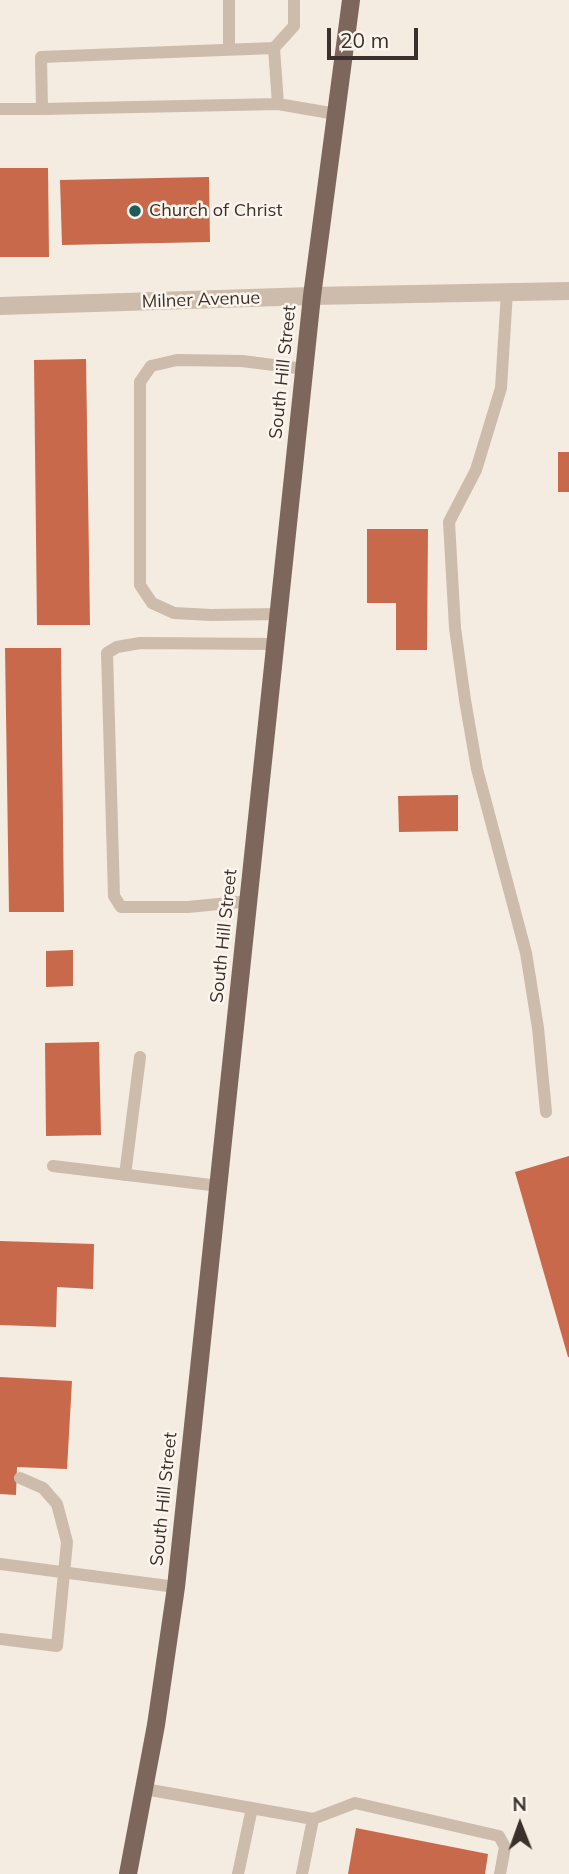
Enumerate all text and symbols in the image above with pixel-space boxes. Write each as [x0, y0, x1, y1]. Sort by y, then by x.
scale bar [331, 14, 422, 58]
text: 20 m [340, 27, 389, 53]
place label: Church of Christ [149, 200, 283, 222]
marker: Church of Christ [127, 203, 143, 219]
street label: Milner Avenue [142, 287, 260, 313]
street label: South Hill Street [265, 304, 301, 440]
street label: South Hill Street [206, 868, 242, 1004]
street label: South Hill Street [146, 1431, 182, 1567]
north arrow [485, 1790, 555, 1860]
text: N [512, 1792, 527, 1816]

